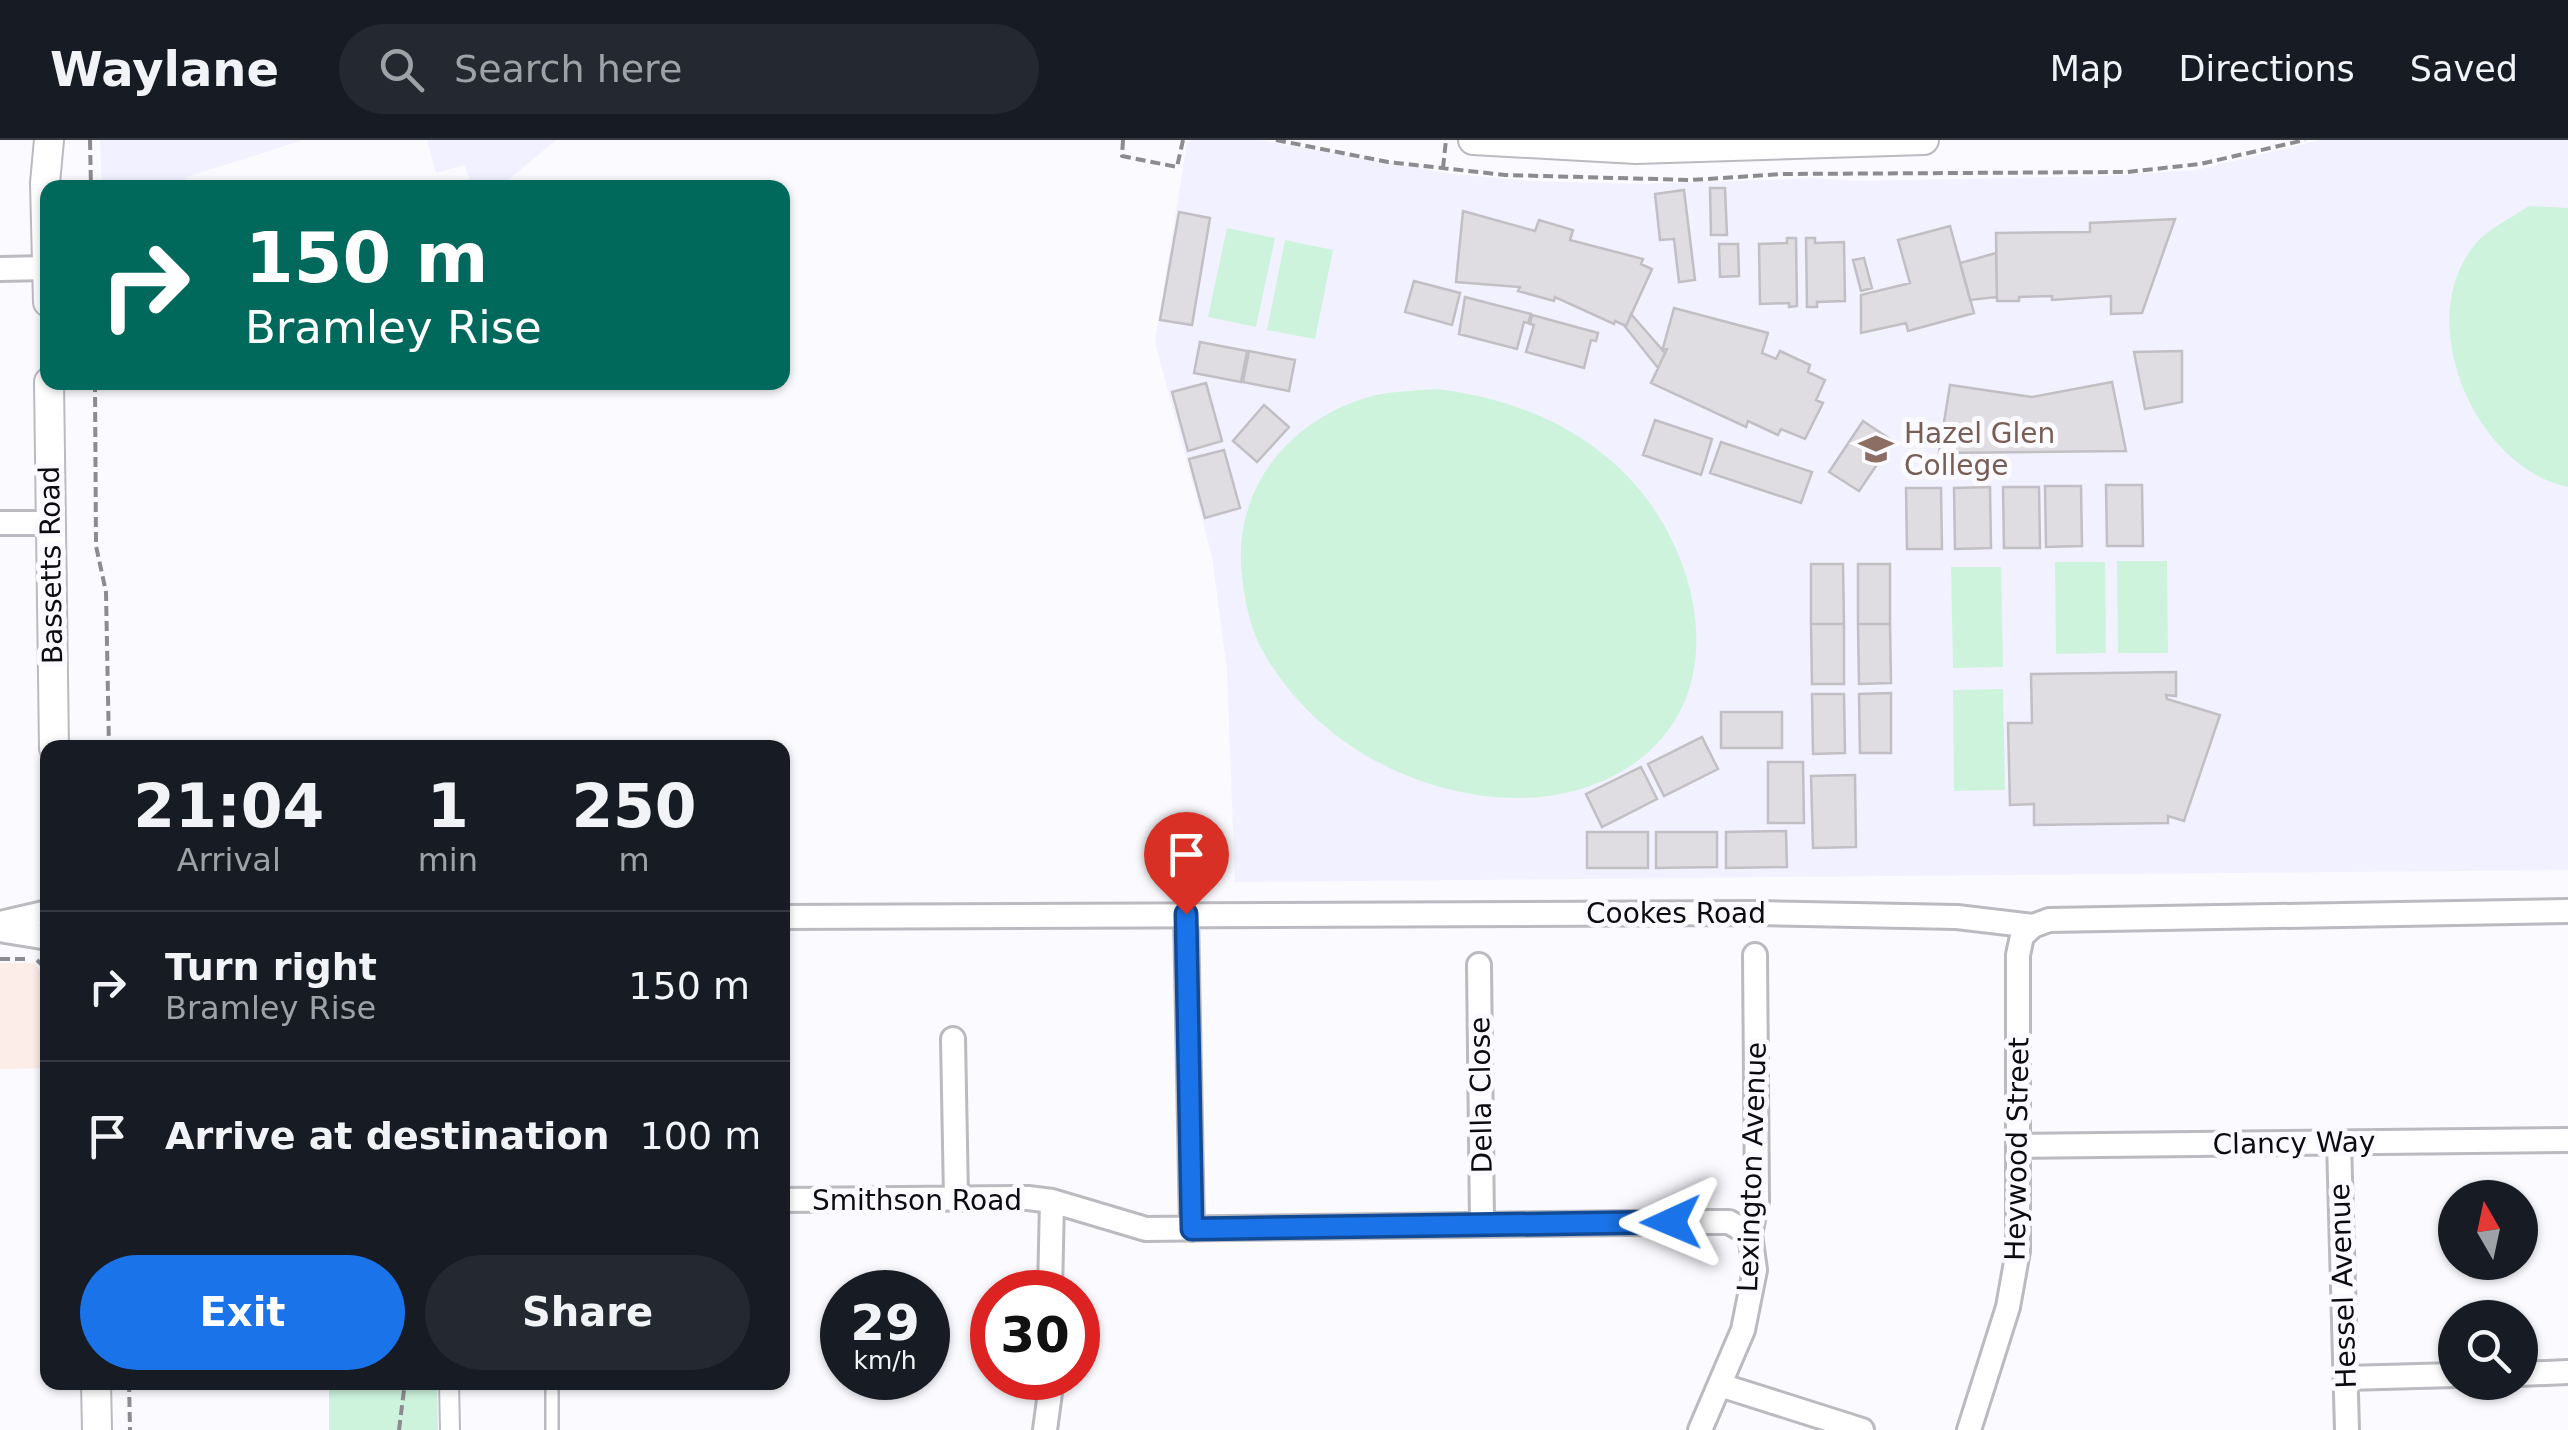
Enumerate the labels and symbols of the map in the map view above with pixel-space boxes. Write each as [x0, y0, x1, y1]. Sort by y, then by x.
place label: Hazel Glen College [1904, 417, 2055, 482]
school or university icon: Hazel Glen College [1857, 430, 1895, 468]
street label: Bassetts Road [33, 465, 69, 665]
pin [1144, 812, 1229, 915]
street label: Cookes Road [1586, 897, 1766, 930]
street label: Della Close [1463, 1016, 1499, 1174]
street label: Heywood Street [1999, 1037, 2035, 1261]
street label: Lexington Avenue [1731, 1041, 1773, 1293]
street label: Clancy Way [2212, 1125, 2376, 1161]
position arrow [1619, 1170, 1723, 1274]
north arrow [2438, 1180, 2538, 1280]
street label: Hessel Avenue [2323, 1183, 2363, 1389]
street label: Smithson Road [812, 1184, 1022, 1217]
speed limit sign: 30 [970, 1270, 1100, 1400]

